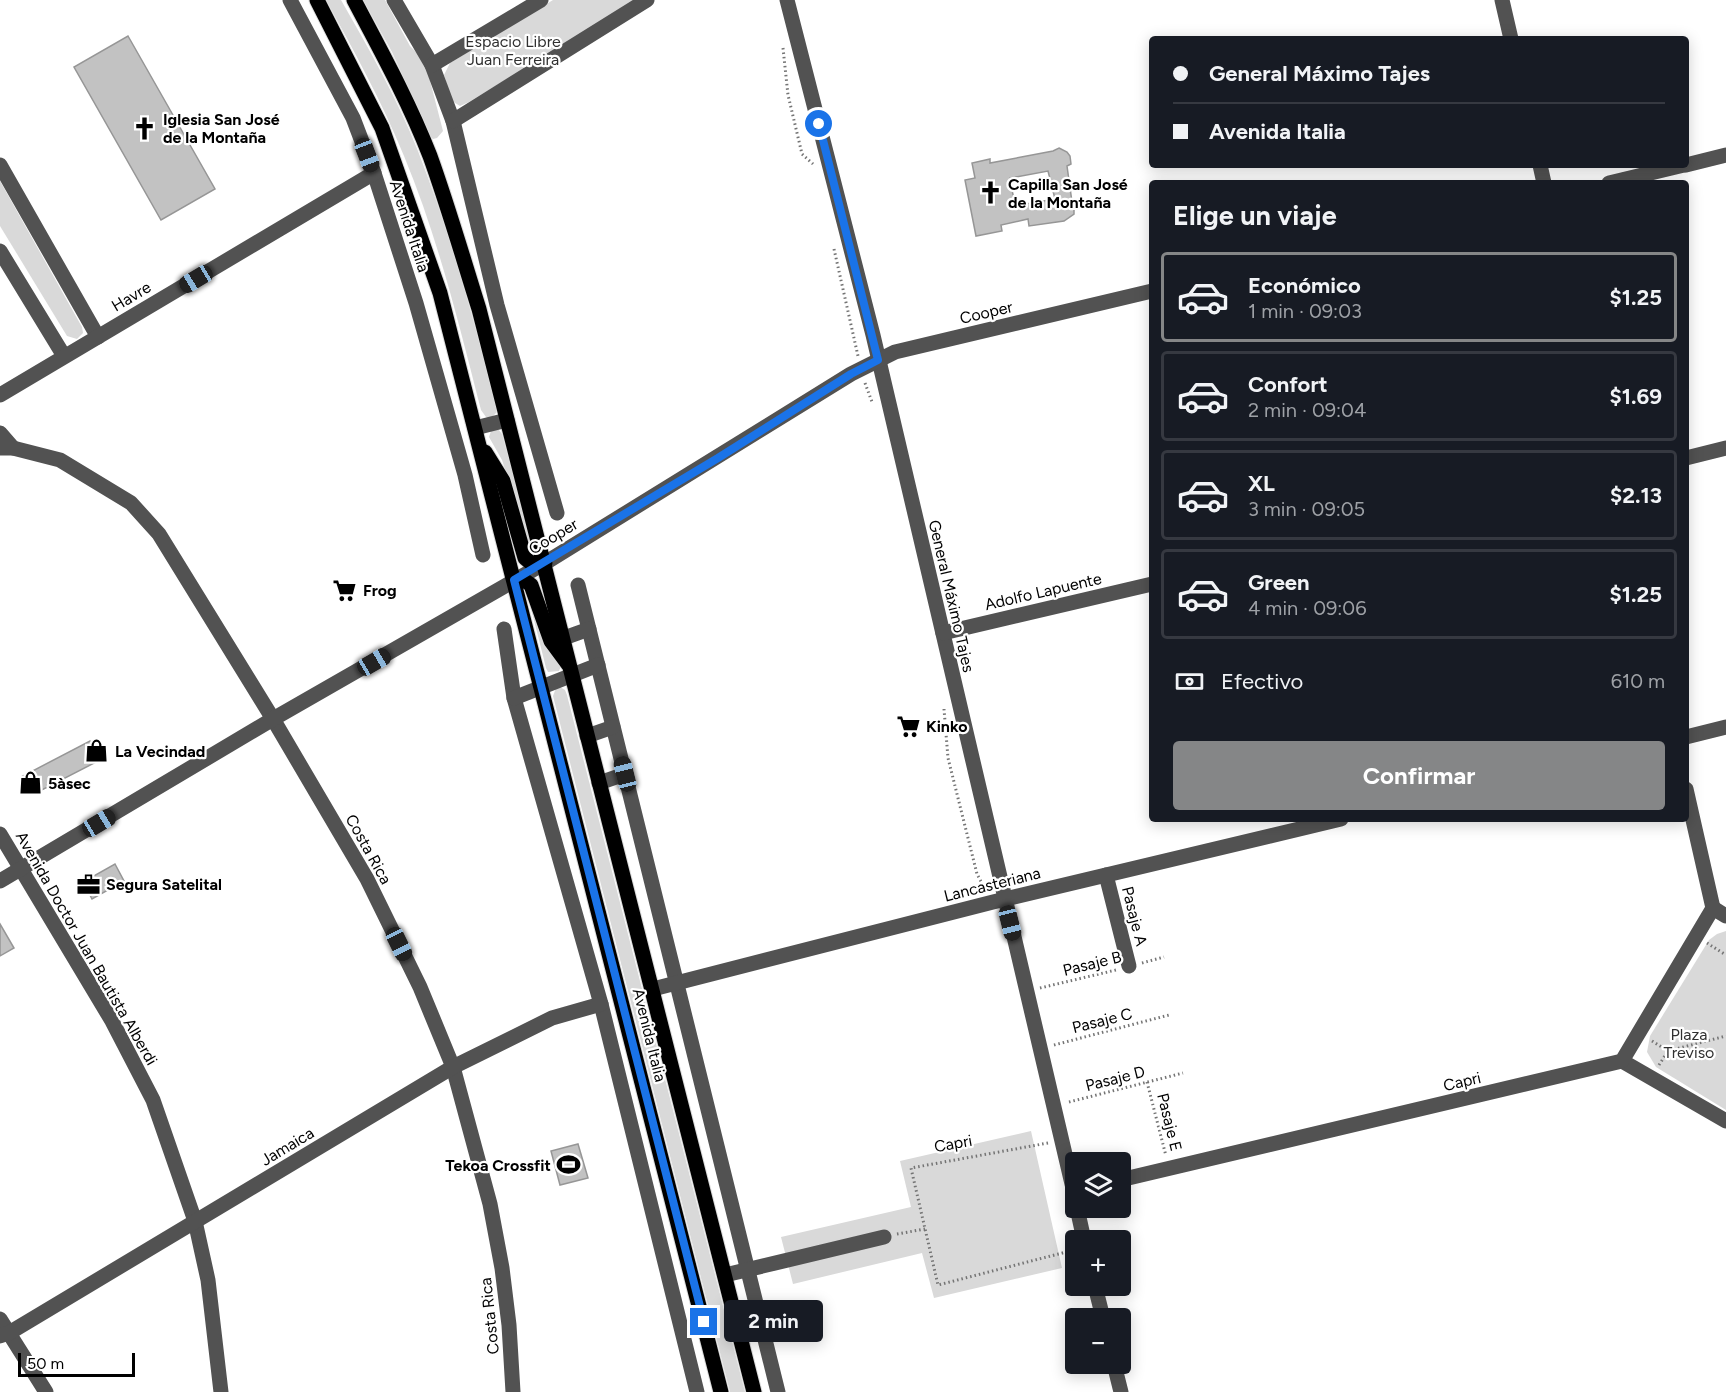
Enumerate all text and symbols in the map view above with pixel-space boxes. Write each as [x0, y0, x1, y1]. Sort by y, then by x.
park label: Espacio Libre Juan Ferreira [465, 32, 561, 69]
text: General Máximo Tajes [1209, 60, 1430, 87]
place label: Iglesia San José de la Montaña [163, 110, 280, 147]
route start [805, 110, 832, 137]
church icon: Iglesia San José de la Montaña [132, 115, 158, 141]
text: Avenida Italia [1209, 118, 1346, 145]
car [352, 135, 382, 175]
place label: Capilla San José de la Montaña [1008, 175, 1128, 212]
street label: Avenida Italia [386, 178, 433, 275]
church icon: Capilla San José de la Montaña [977, 180, 1003, 206]
text: Elige un viaje [1173, 199, 1337, 232]
car [176, 262, 216, 296]
icon: car [1176, 270, 1230, 324]
text: Económico [1248, 272, 1361, 299]
street label: Havre [108, 277, 155, 316]
text: $1.25 [1610, 284, 1662, 311]
street label: Cooper [958, 297, 1015, 328]
text: 1 min · 09:03 [1248, 299, 1362, 323]
icon: car [1176, 369, 1230, 423]
text: Confort [1248, 371, 1328, 398]
text: $1.69 [1610, 383, 1662, 410]
text: 2 min · 09:04 [1248, 398, 1366, 422]
icon: car [1176, 468, 1230, 522]
text: XL [1248, 470, 1275, 497]
text: $2.13 [1610, 482, 1662, 509]
text: 3 min · 09:05 [1248, 497, 1365, 521]
street label: Cooper [525, 514, 582, 558]
street label: General Máximo Tajes [925, 518, 978, 674]
icon: car [1176, 567, 1230, 621]
street label: Adolfo Lapuente [983, 569, 1104, 614]
text: Green [1248, 569, 1310, 596]
supermarket icon: Frog [332, 577, 358, 603]
place label: Frog [363, 581, 397, 600]
text: $1.25 [1610, 581, 1662, 608]
text: 4 min · 09:06 [1248, 596, 1366, 620]
car [354, 645, 394, 679]
icon: cash [1173, 665, 1206, 698]
text: Efectivo [1221, 668, 1303, 695]
text: 610 m [1611, 669, 1665, 693]
supermarket icon: Kinko [895, 713, 921, 739]
place label: Kinko [926, 717, 967, 736]
shop icon: La Vecindad [84, 738, 110, 764]
button: Confirmar [1173, 741, 1665, 810]
place label: La Vecindad [115, 742, 205, 761]
car [612, 754, 638, 794]
shop icon: 5àsec [17, 770, 43, 796]
place label: 5àsec [48, 774, 91, 793]
car [79, 806, 119, 840]
street label: Costa Rica [342, 811, 396, 887]
street label: Avenida Doctor Juan Bautista Alberdi [12, 828, 161, 1068]
street label: Lancasteriana [942, 863, 1042, 906]
office icon: Segura Satelital [75, 871, 101, 897]
place label: Segura Satelital [106, 875, 222, 894]
street label: Pasaje A [1118, 884, 1151, 948]
car [997, 903, 1023, 943]
car [383, 924, 415, 964]
street label: Pasaje B [1061, 947, 1124, 980]
street label: Avenida Italia [629, 986, 670, 1084]
street label: Pasaje C [1070, 1004, 1134, 1037]
park label: Plaza Treviso [1664, 1025, 1714, 1062]
street label: Pasaje D [1083, 1062, 1147, 1095]
street label: Capri [1441, 1068, 1483, 1095]
street label: Pasaje E [1153, 1091, 1186, 1153]
street label: Jamaica [257, 1123, 317, 1170]
street label: Capri [933, 1131, 974, 1156]
sports icon: Tekoa Crossfit [556, 1152, 582, 1178]
map controls [1065, 1152, 1131, 1374]
button: layers [1065, 1152, 1131, 1218]
place label: Tekoa Crossfit [445, 1156, 551, 1175]
button: + [1065, 1230, 1131, 1296]
street label: Costa Rica [476, 1277, 503, 1355]
callout: 2 min [725, 1301, 824, 1343]
route end [690, 1308, 717, 1335]
button: − [1065, 1308, 1131, 1374]
text: 2 min [748, 1309, 799, 1333]
scale bar [18, 1350, 135, 1378]
text: 50 m [27, 1354, 64, 1373]

